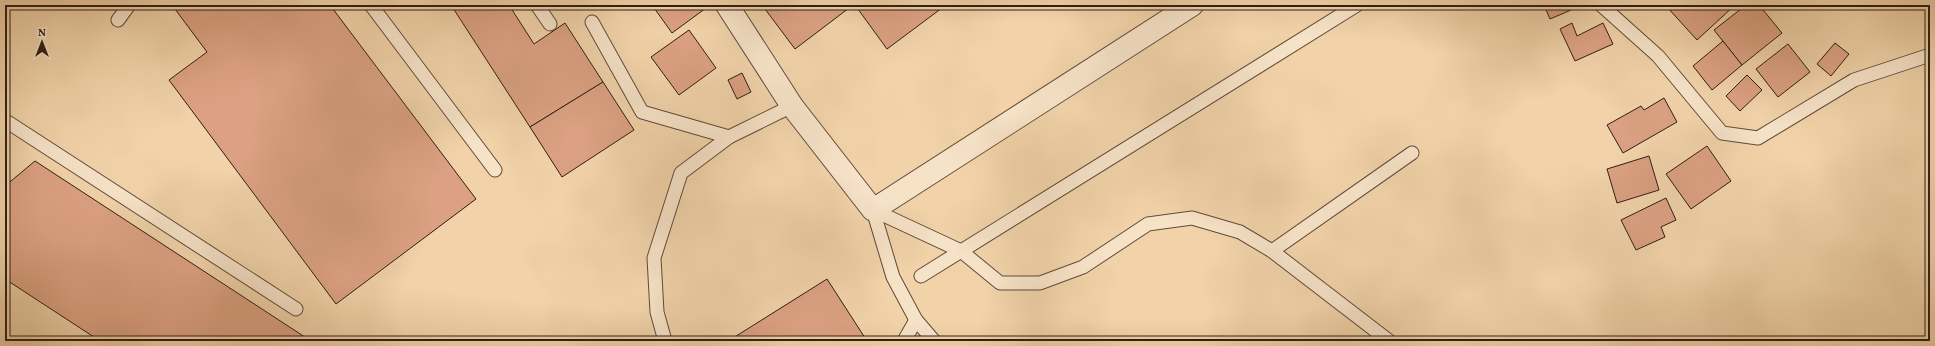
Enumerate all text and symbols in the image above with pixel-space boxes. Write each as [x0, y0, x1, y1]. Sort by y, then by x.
north arrow [22, 22, 62, 62]
text: N [38, 26, 46, 41]

